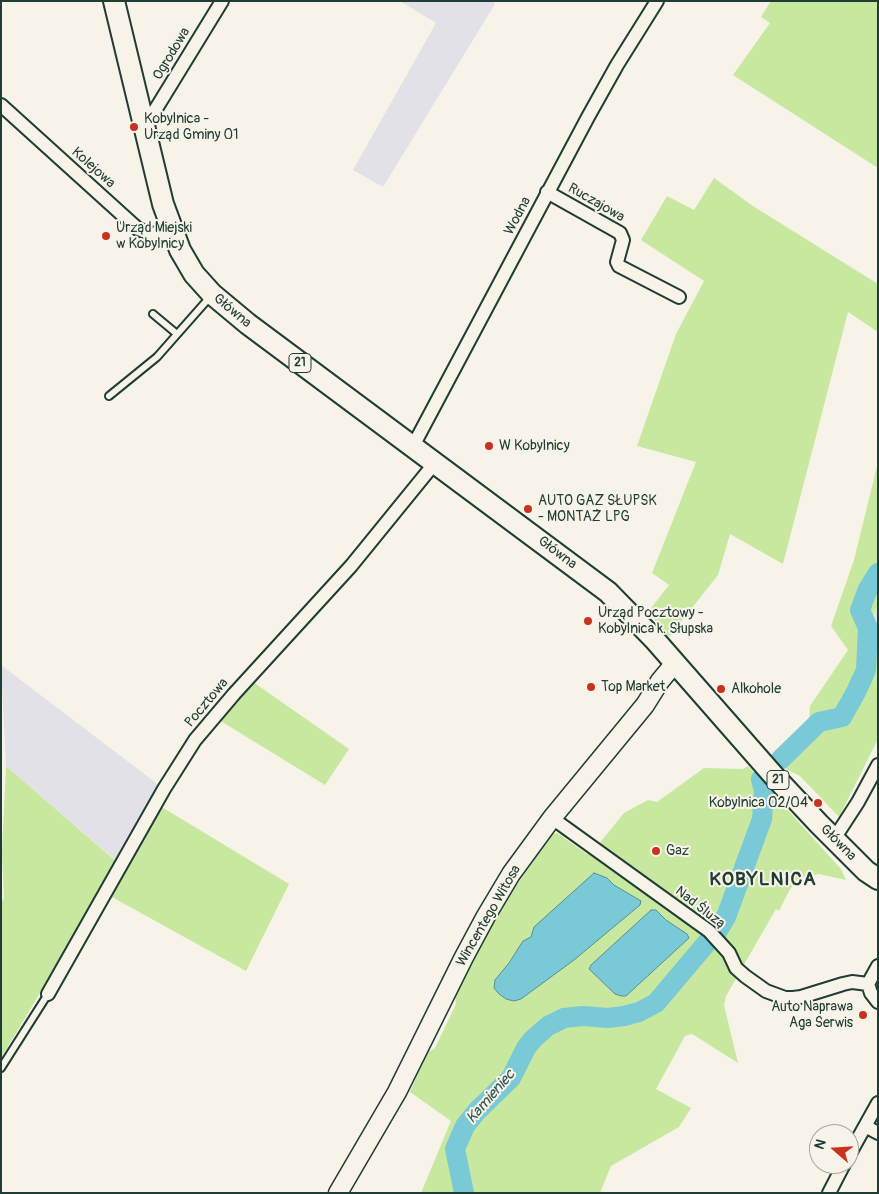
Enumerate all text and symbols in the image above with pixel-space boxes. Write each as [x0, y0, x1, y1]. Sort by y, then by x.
street label: Ogrodowa [150, 25, 194, 83]
place label: Kobylnica - Urząd Gminy 01 [144, 111, 238, 144]
marker: Kobylnica - Urząd Gminy 01 [128, 121, 140, 133]
street label: Kolejowa [68, 144, 118, 192]
street label: Ruczajowa [565, 180, 627, 226]
street label: Wodna [501, 194, 535, 238]
place label: Urząd Miejski w Kobylnicy [116, 220, 192, 252]
marker: Urząd Miejski w Kobylnicy [100, 230, 112, 242]
street label: Główna [210, 290, 254, 332]
road number: 21 [289, 353, 311, 372]
place label: W Kobylnicy [499, 438, 570, 454]
marker: W Kobylnicy [483, 440, 495, 452]
place label: AUTO GAZ SŁUPSK - MONTAŻ LPG [538, 493, 657, 526]
marker: AUTO GAZ SŁUPSK - MONTAŻ LPG [522, 503, 534, 515]
street label: Główna [534, 533, 580, 573]
place label: Urząd Pocztowy - Kobylnica k. Słupska [598, 605, 713, 638]
marker: Urząd Pocztowy - Kobylnica k. Słupska [582, 615, 594, 627]
street label: Pocztowa [182, 675, 232, 731]
place label: Top Market [601, 679, 665, 695]
marker: Top Market [585, 681, 597, 693]
place label: Alkohole [731, 681, 781, 697]
marker: Alkohole [715, 683, 727, 695]
road number: 21 [767, 770, 789, 790]
place label: Kobylnica 02/04 [709, 795, 808, 811]
marker: Kobylnica 02/04 [812, 797, 824, 809]
street label: Główna [816, 821, 860, 865]
place label: Gaz [666, 843, 689, 859]
marker: Gaz [650, 845, 662, 857]
street label: Wincentego Witosa [453, 862, 525, 970]
district label: KOBYLNICA [708, 869, 818, 891]
street label: Nad Śluzą [672, 883, 728, 933]
place label: Auto Naprawa Aga Serwis [771, 999, 853, 1032]
marker: Auto Naprawa Aga Serwis [857, 1009, 869, 1021]
water label: Kamieniec [463, 1066, 519, 1128]
north arrow [809, 1124, 859, 1174]
text: N [811, 1137, 830, 1152]

